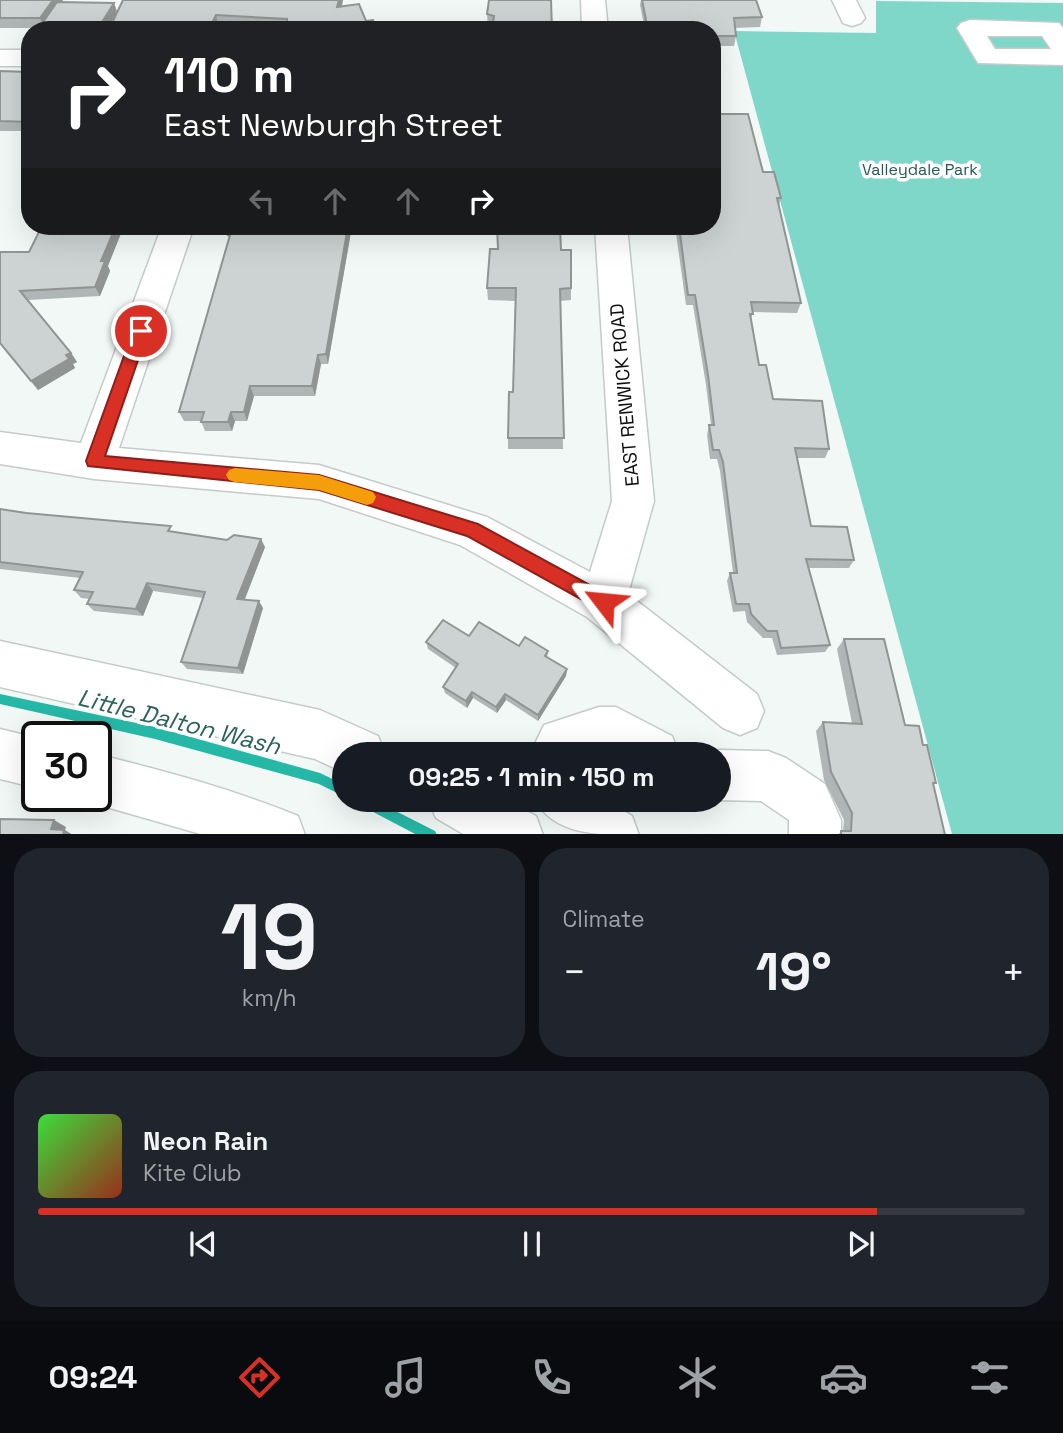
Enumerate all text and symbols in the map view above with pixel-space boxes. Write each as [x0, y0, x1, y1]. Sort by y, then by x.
text: 110 m [164, 44, 294, 106]
icon: right [49, 49, 140, 140]
text: East Newburgh Street [164, 105, 503, 145]
park label: Valleydale Park [862, 159, 978, 180]
icon: left [243, 182, 281, 220]
icon: ahead [316, 182, 354, 220]
icon: ahead [389, 182, 427, 220]
icon: right [462, 182, 500, 220]
pin [111, 301, 171, 361]
street label: EAST RENWICK ROAD [604, 302, 645, 487]
icon: arrive [122, 312, 160, 350]
position arrow [567, 565, 641, 639]
water label: Little Dalton Wash [75, 681, 285, 762]
speed limit sign: 30 [21, 721, 112, 812]
text: 09:25 · 1 min · 150 m [409, 760, 654, 794]
text: 19 [221, 879, 318, 996]
text: Climate [563, 904, 645, 934]
text: 19° [756, 939, 832, 1005]
text: − [563, 948, 586, 996]
text: + [1001, 948, 1025, 996]
text: km/h [242, 983, 297, 1013]
text: Neon Rain [143, 1124, 268, 1158]
text: Kite Club [143, 1158, 242, 1188]
icon: previous [184, 1225, 222, 1263]
icon: pause [513, 1225, 551, 1263]
icon: next [842, 1225, 880, 1263]
icon: directions [235, 1353, 284, 1402]
icon: music [381, 1353, 430, 1402]
icon: phone [527, 1353, 576, 1402]
icon: climate [673, 1353, 722, 1402]
icon: car [819, 1353, 868, 1402]
icon: filters [965, 1353, 1014, 1402]
text: 09:24 [49, 1357, 137, 1397]

